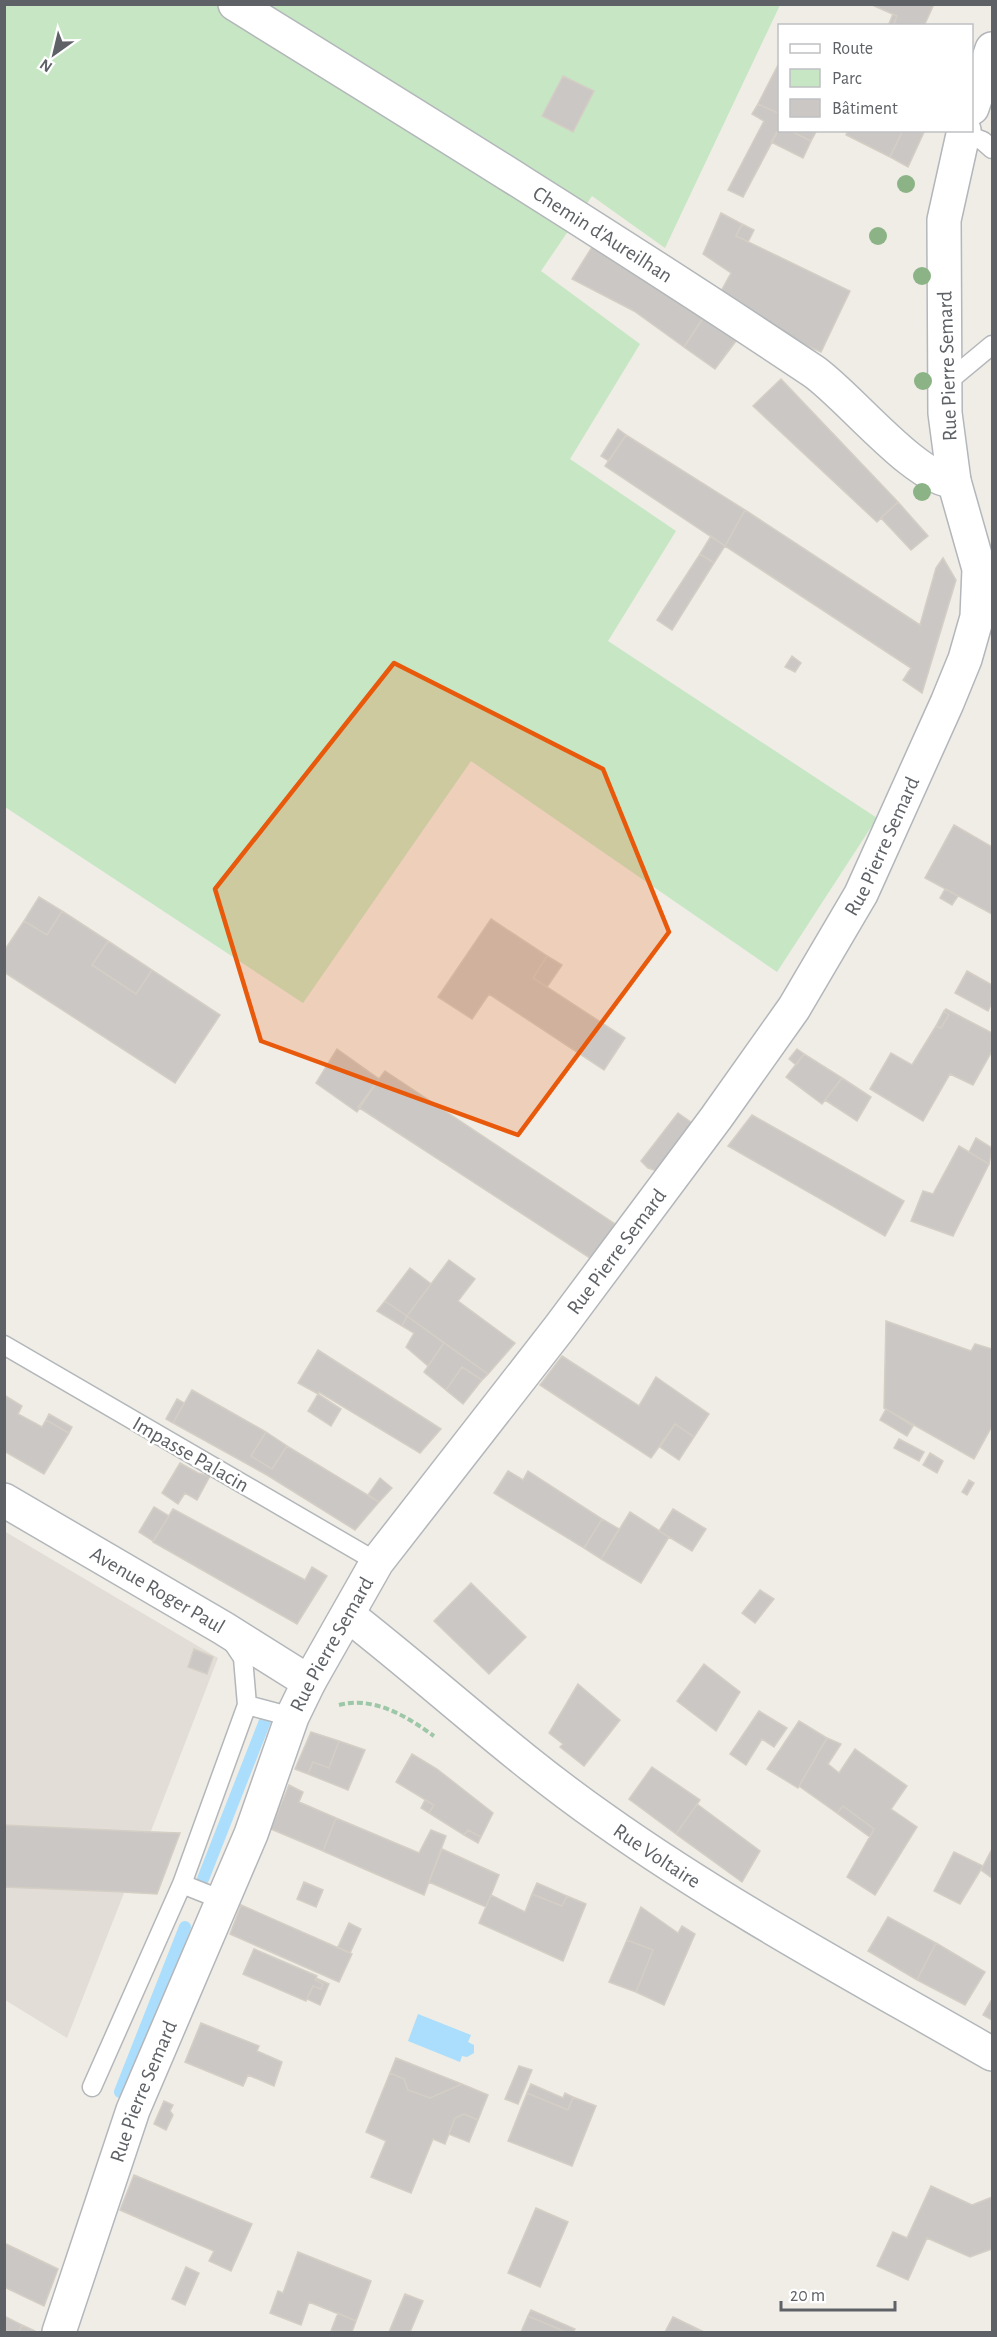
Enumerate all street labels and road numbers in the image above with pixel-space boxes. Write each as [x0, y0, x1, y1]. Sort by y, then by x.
street label: Chemin d'Aureilhan [529, 182, 676, 287]
street label: Rue Pierre Semard [934, 290, 961, 442]
street label: Rue Pierre Semard [841, 773, 923, 919]
street label: Rue Pierre Semard [563, 1185, 670, 1318]
street label: Impasse Palacin [129, 1413, 252, 1496]
street label: Avenue Roger Paul [86, 1543, 228, 1638]
street label: Rue Pierre Semard [286, 1573, 377, 1715]
street label: Rue Voltaire [610, 1820, 704, 1892]
street label: Rue Pierre Semard [106, 2017, 181, 2165]

